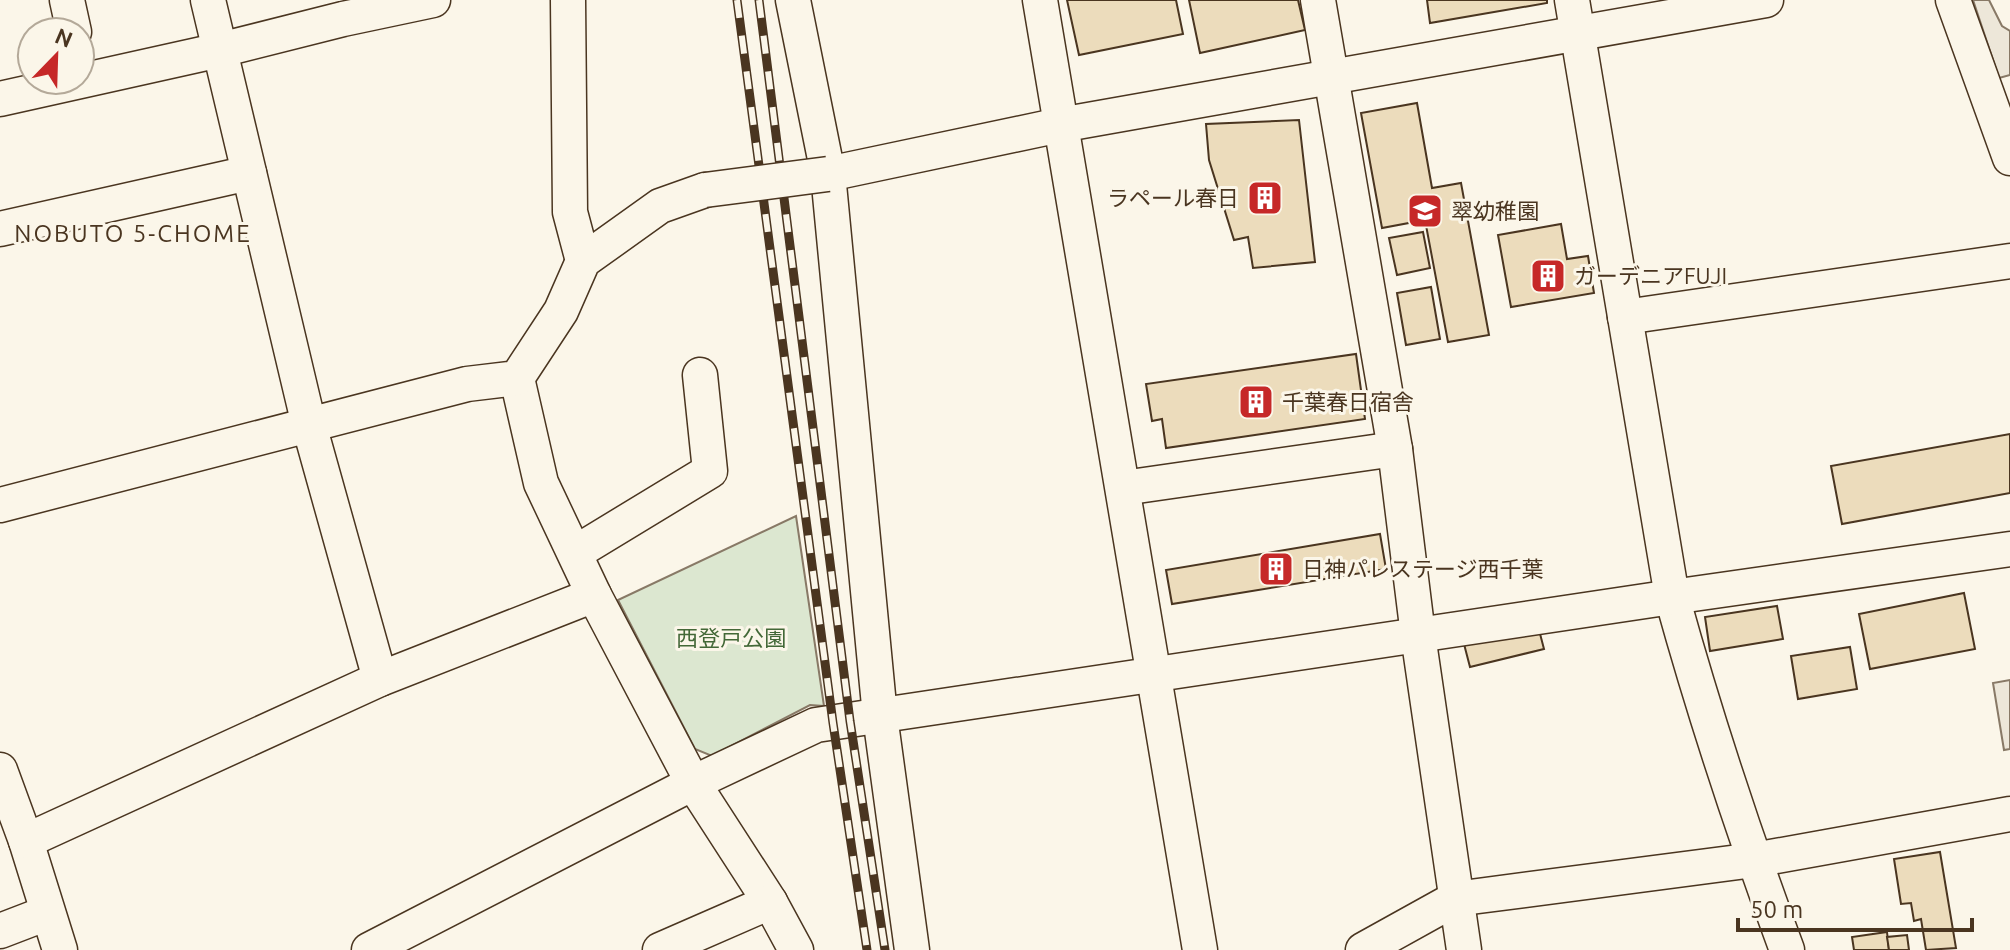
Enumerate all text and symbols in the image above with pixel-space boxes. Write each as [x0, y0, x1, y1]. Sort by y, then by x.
north arrow [16, 16, 96, 96]
text: N [52, 22, 76, 52]
building icon: ラペール春日 [1246, 179, 1284, 217]
place label: ラペール春日 [1107, 185, 1239, 210]
school or university icon: 翠幼稚園 [1406, 192, 1444, 230]
place label: 翠幼稚園 [1451, 198, 1539, 223]
district label: NOBUTO 5-CHOME [14, 220, 252, 247]
building icon: ガーデニアFUJI [1529, 257, 1567, 295]
place label: ガーデニアFUJI [1574, 263, 1727, 288]
building icon: 千葉春日宿舎 [1237, 383, 1275, 421]
place label: 千葉春日宿舎 [1282, 389, 1414, 414]
building icon: 日神パレステージ西千葉 [1257, 550, 1295, 588]
place label: 日神パレステージ西千葉 [1302, 556, 1544, 581]
park label: 西登戸公園 [676, 625, 786, 650]
scale bar [1738, 882, 1972, 932]
text: 50 m [1750, 896, 1803, 923]

